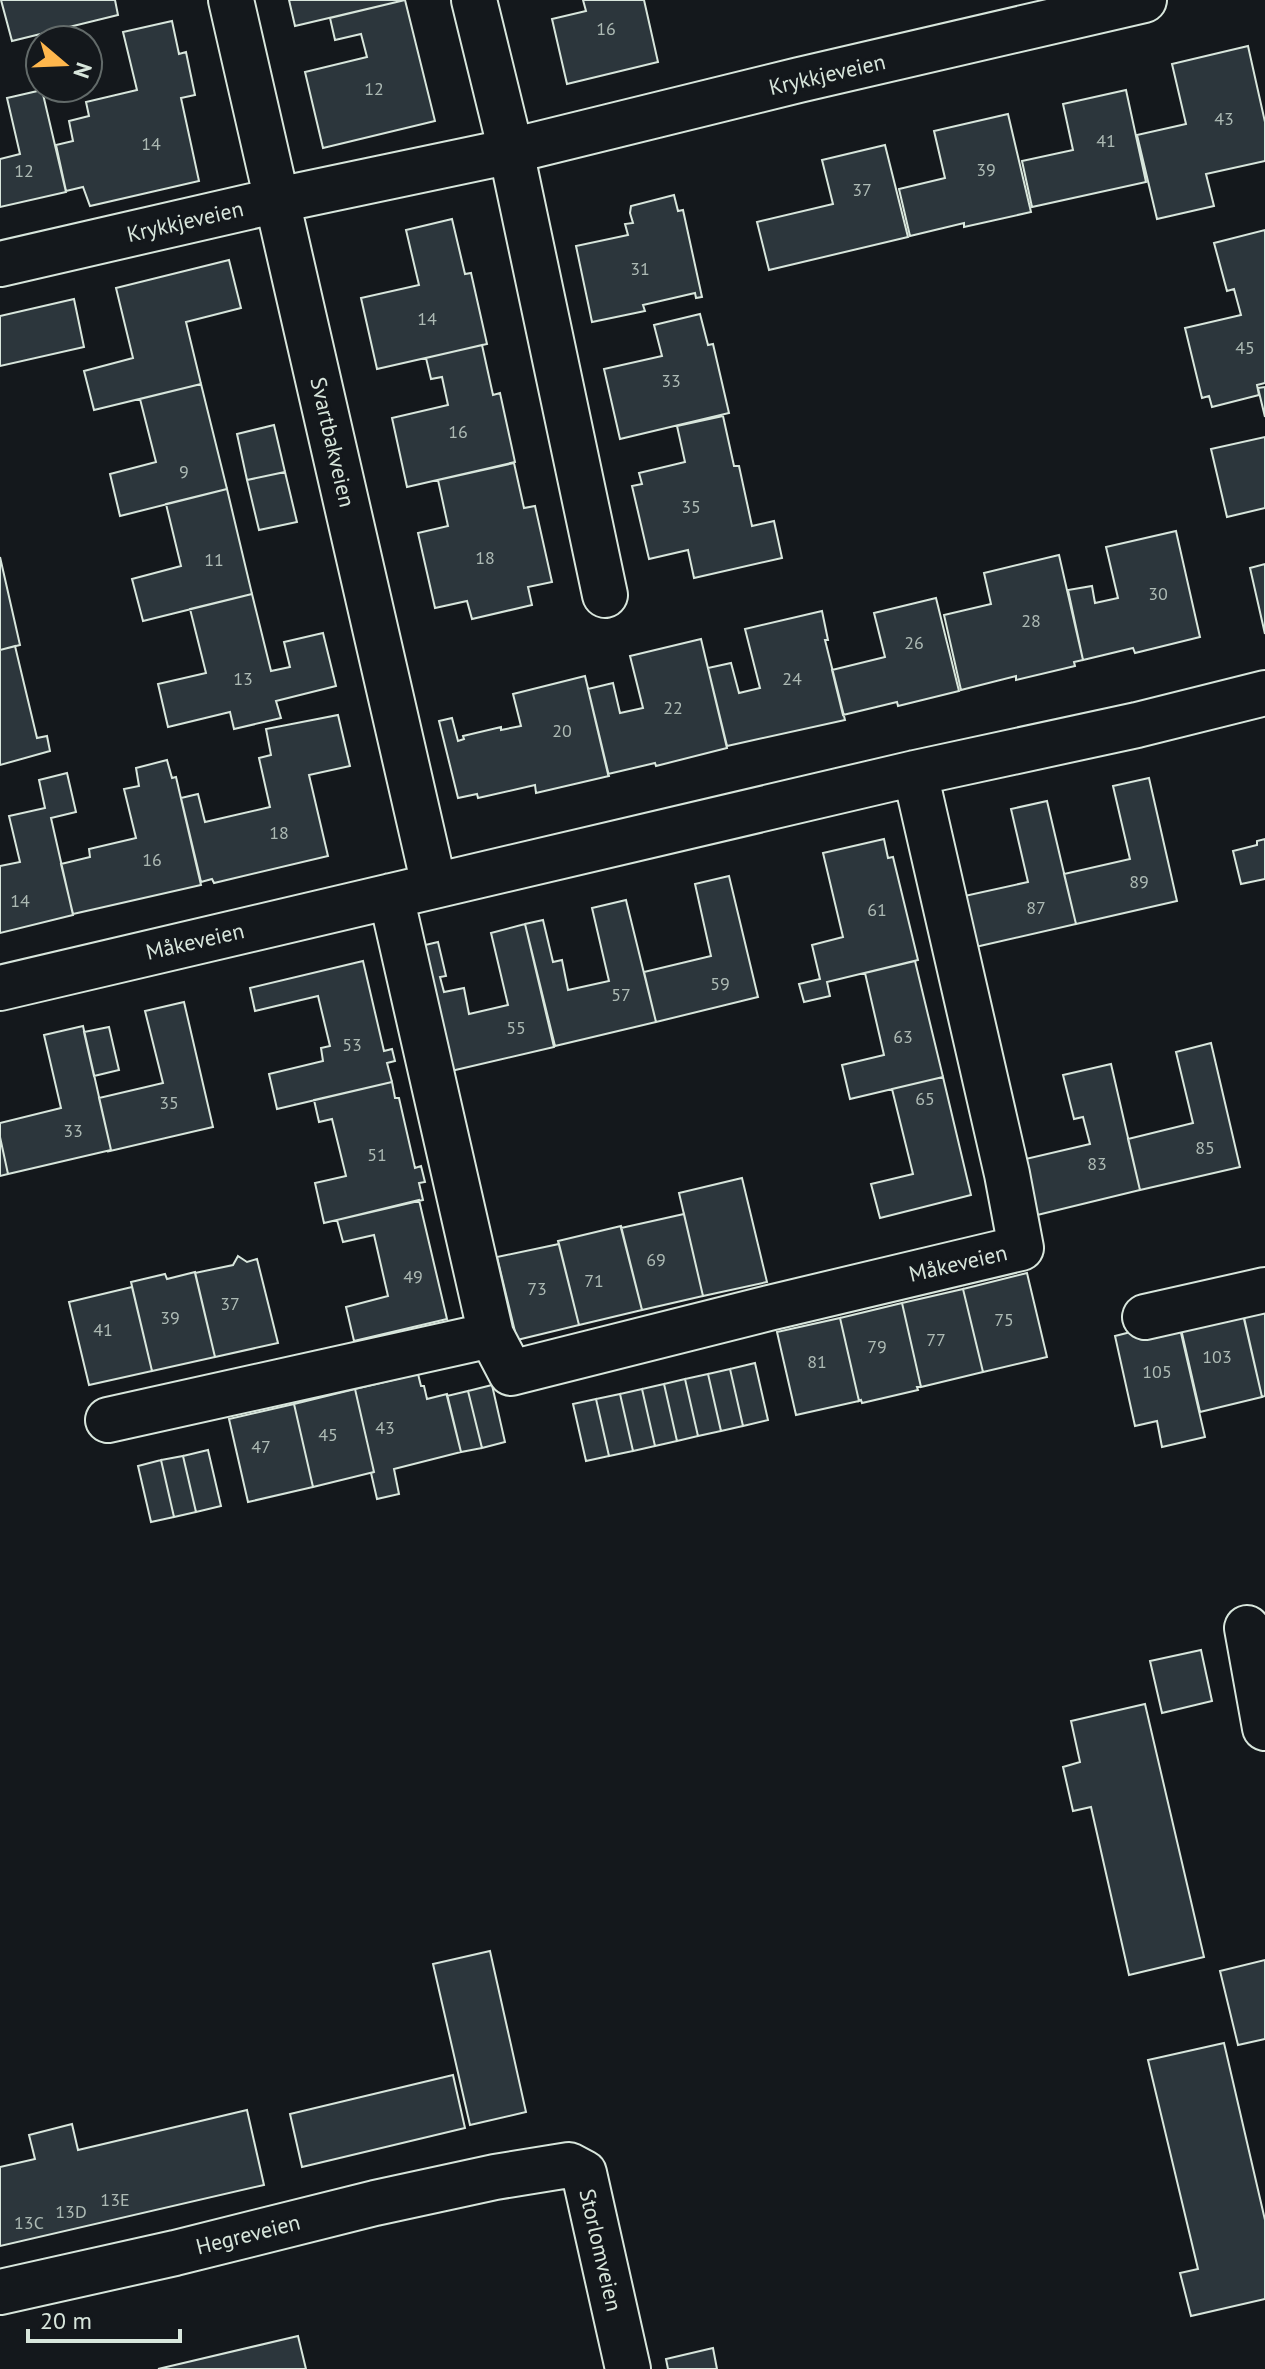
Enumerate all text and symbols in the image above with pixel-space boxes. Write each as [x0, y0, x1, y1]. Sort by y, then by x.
house number: 16 [596, 17, 616, 40]
north arrow [24, 24, 104, 104]
street label: Krykkjeveien [766, 47, 888, 101]
text: N [67, 59, 99, 82]
house number: 12 [364, 77, 384, 100]
house number: 43 [1214, 107, 1234, 130]
house number: 41 [1096, 129, 1116, 152]
house number: 14 [141, 132, 161, 155]
house number: 39 [976, 158, 996, 181]
house number: 12 [14, 159, 34, 182]
house number: 37 [852, 178, 872, 201]
street label: Krykkjeveien [124, 194, 246, 248]
house number: 31 [630, 257, 650, 280]
house number: 14 [417, 307, 437, 330]
house number: 45 [1235, 336, 1255, 359]
house number: 33 [661, 369, 681, 392]
street label: Svartbakveien [304, 374, 362, 510]
house number: 16 [448, 420, 468, 443]
house number: 9 [179, 460, 189, 483]
house number: 35 [681, 495, 701, 518]
house number: 18 [475, 546, 495, 569]
house number: 11 [204, 548, 224, 571]
house number: 30 [1148, 582, 1168, 605]
house number: 28 [1021, 609, 1041, 632]
house number: 26 [904, 631, 924, 654]
house number: 13 [233, 667, 253, 690]
house number: 24 [782, 667, 802, 690]
house number: 22 [663, 696, 683, 719]
house number: 20 [552, 719, 572, 742]
house number: 18 [269, 821, 289, 844]
house number: 16 [142, 848, 162, 871]
house number: 89 [1129, 870, 1149, 893]
house number: 14 [10, 889, 30, 912]
house number: 87 [1026, 896, 1046, 919]
house number: 61 [867, 898, 887, 921]
street label: Måkeveien [143, 916, 247, 966]
house number: 59 [710, 972, 730, 995]
house number: 57 [611, 983, 631, 1006]
house number: 55 [506, 1016, 526, 1039]
house number: 63 [893, 1025, 913, 1048]
house number: 53 [342, 1033, 362, 1056]
house number: 65 [915, 1087, 935, 1110]
house number: 35 [159, 1091, 179, 1114]
house number: 33 [63, 1119, 83, 1142]
house number: 85 [1195, 1136, 1215, 1159]
house number: 51 [367, 1143, 387, 1166]
house number: 83 [1087, 1152, 1107, 1175]
street label: Måkeveien [906, 1238, 1010, 1288]
house number: 69 [646, 1248, 666, 1271]
house number: 49 [403, 1265, 423, 1288]
house number: 71 [584, 1269, 604, 1292]
house number: 73 [527, 1277, 547, 1300]
house number: 37 [220, 1292, 240, 1315]
house number: 39 [160, 1306, 180, 1329]
house number: 75 [994, 1308, 1014, 1331]
house number: 41 [93, 1318, 113, 1341]
house number: 77 [926, 1328, 946, 1351]
house number: 79 [867, 1335, 887, 1358]
house number: 103 [1202, 1345, 1232, 1368]
house number: 81 [807, 1350, 827, 1373]
house number: 105 [1142, 1360, 1172, 1383]
house number: 43 [375, 1416, 395, 1439]
house number: 45 [318, 1423, 338, 1446]
house number: 47 [251, 1435, 271, 1458]
street label: Storlomveien [573, 2186, 629, 2314]
house number: 13E [100, 2188, 130, 2211]
house number: 13D [55, 2200, 87, 2223]
street label: Hegreveien [193, 2208, 303, 2260]
house number: 13C [14, 2211, 44, 2234]
scale bar [28, 2293, 180, 2343]
text: 20 m [40, 2305, 92, 2336]

